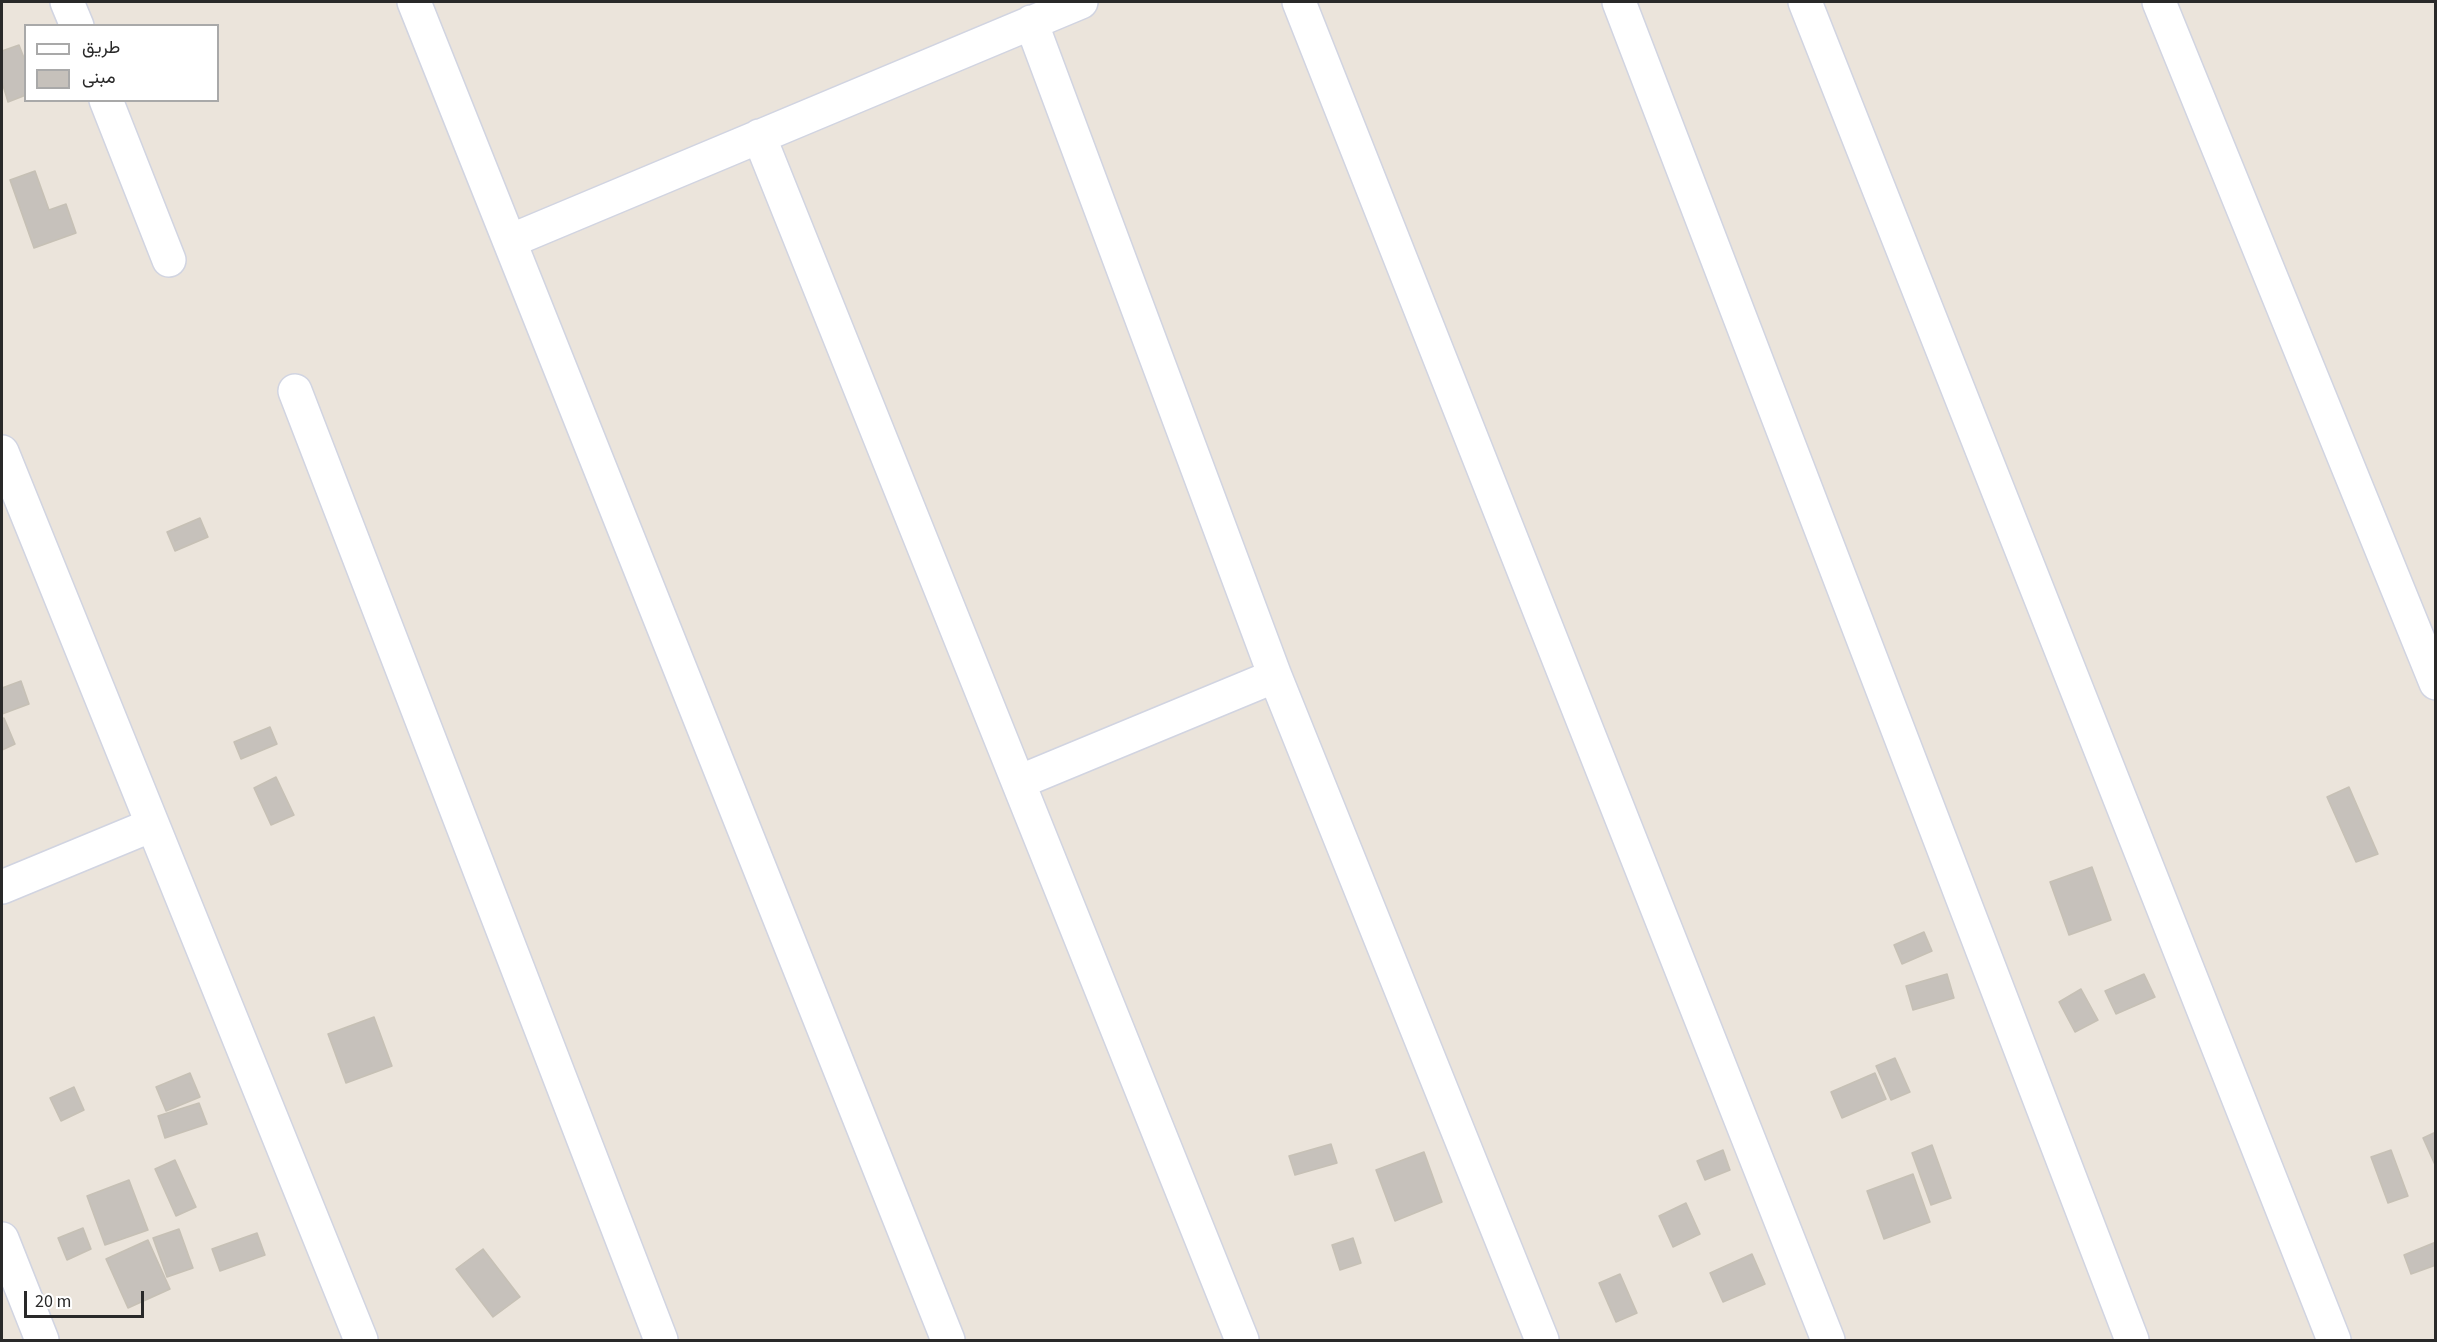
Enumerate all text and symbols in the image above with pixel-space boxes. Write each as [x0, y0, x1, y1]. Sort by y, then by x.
legend [24, 24, 219, 102]
text: طريق [82, 35, 120, 60]
text: مبنى [82, 65, 116, 90]
scale bar [27, 1279, 147, 1317]
text: 20 m [35, 1289, 71, 1314]

